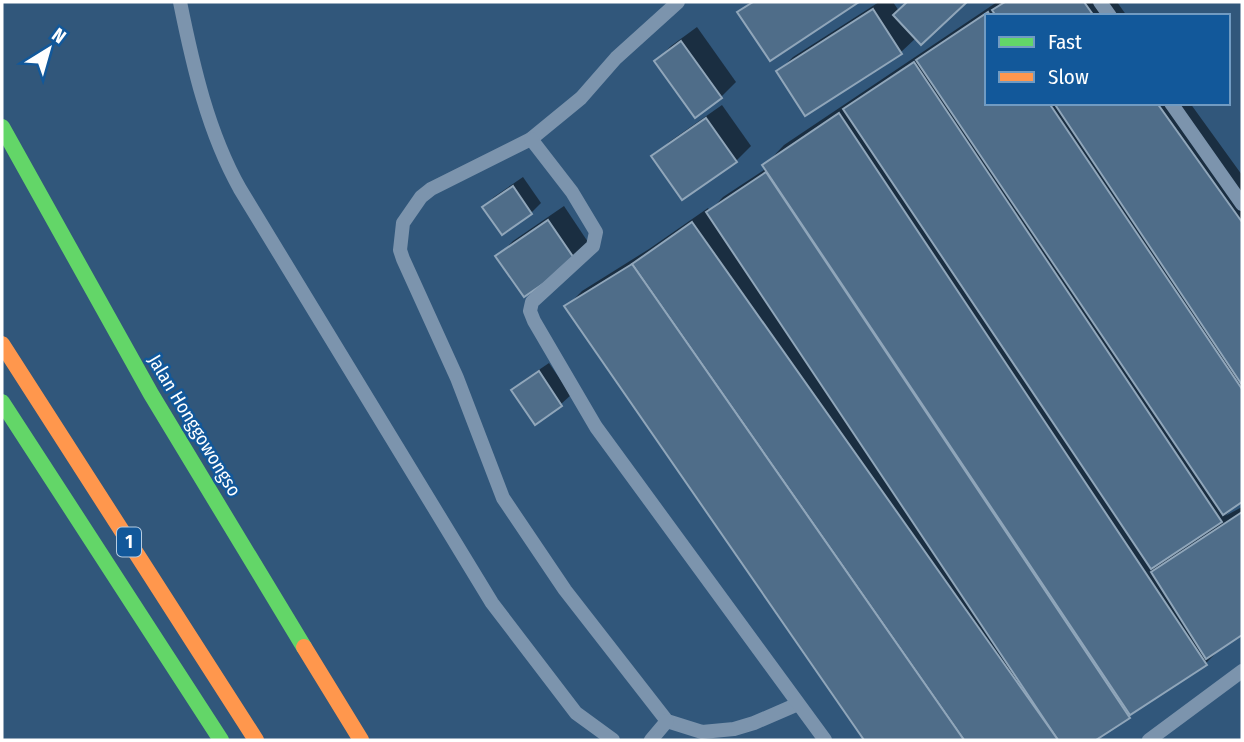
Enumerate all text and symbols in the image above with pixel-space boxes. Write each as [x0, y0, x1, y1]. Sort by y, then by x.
north arrow [14, 14, 84, 84]
legend [985, 14, 1230, 105]
text: N [47, 23, 70, 48]
text: Fast [1048, 29, 1082, 55]
text: Slow [1048, 64, 1089, 90]
street label: Jalan Honggowongso [143, 350, 246, 500]
road number: 1 [117, 528, 141, 556]

